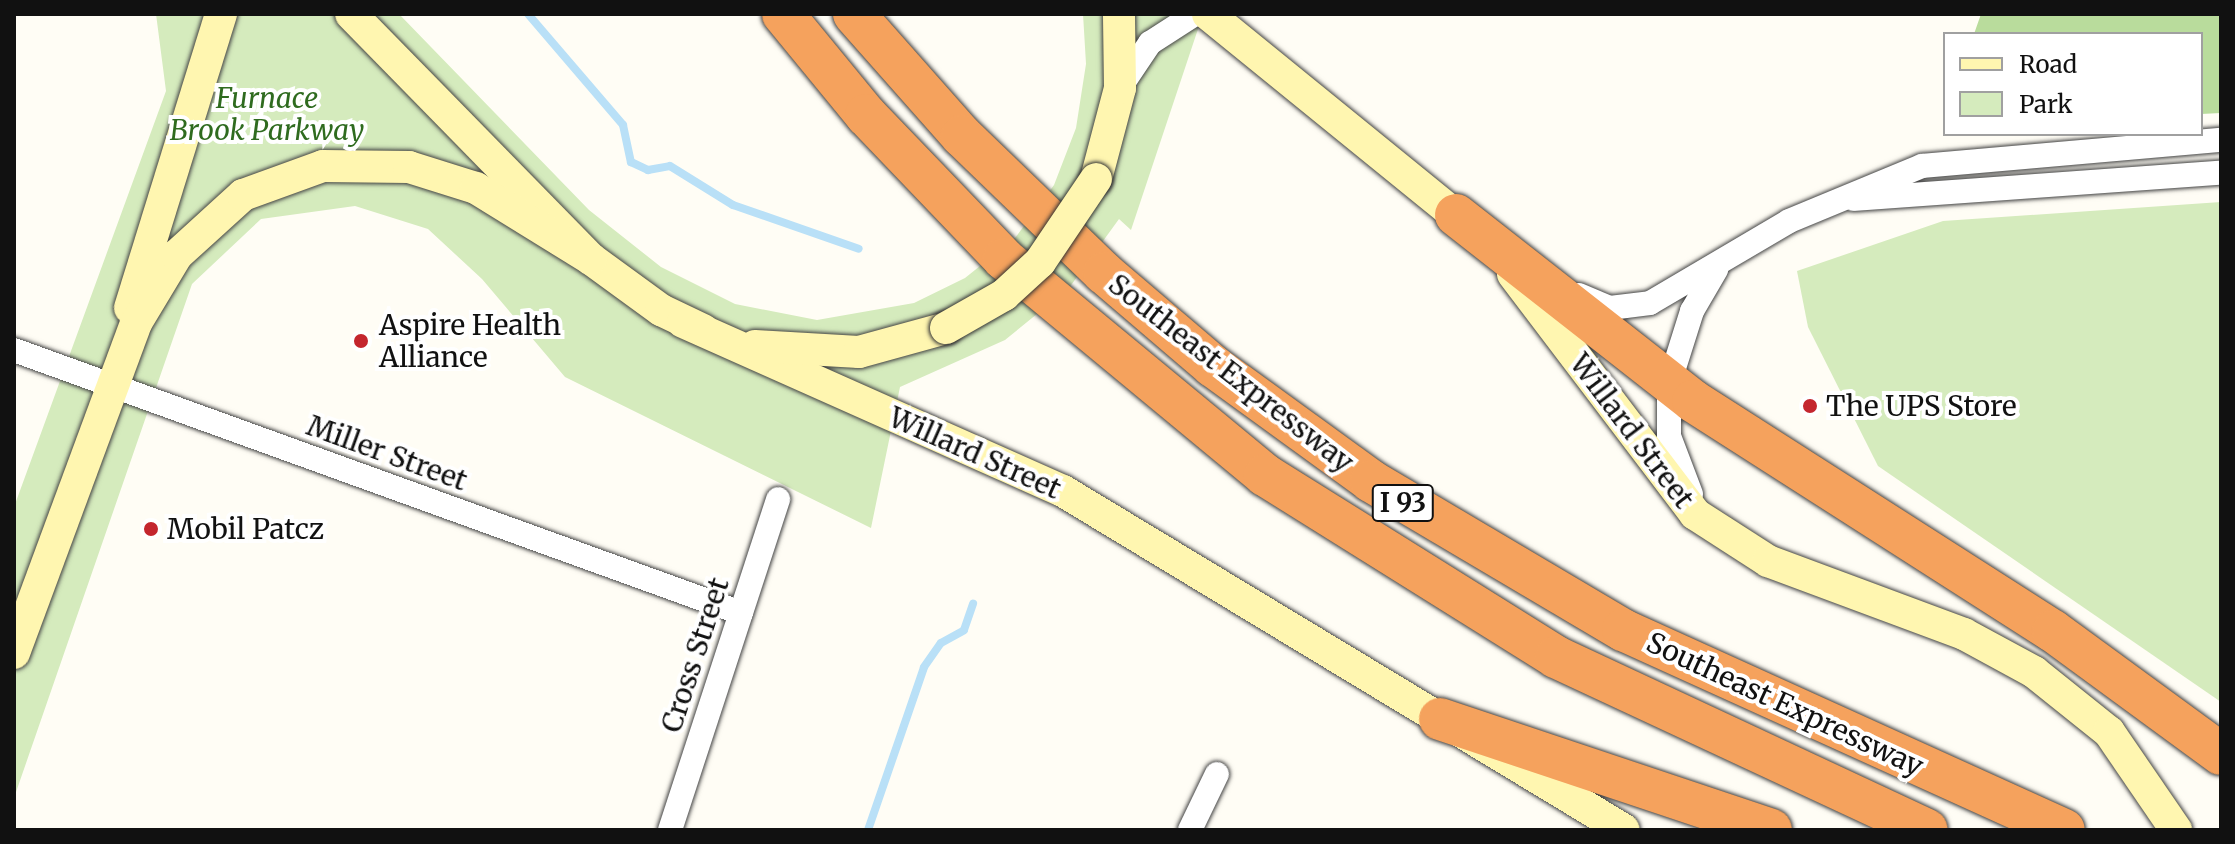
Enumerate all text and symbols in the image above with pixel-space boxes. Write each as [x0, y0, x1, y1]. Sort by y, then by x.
legend [1943, 32, 2203, 136]
text: Road [2019, 49, 2077, 80]
park label: Furnace Brook Parkway [170, 81, 364, 147]
text: Park [2019, 89, 2072, 120]
street label: Southeast Expressway [1102, 267, 1360, 479]
place label: Aspire Health Alliance [379, 308, 561, 374]
marker: Aspire Health Alliance [350, 330, 372, 352]
street label: Willard Street [1563, 347, 1701, 515]
place label: The UPS Store [1826, 389, 2017, 423]
marker: The UPS Store [1801, 397, 1819, 415]
street label: Willard Street [884, 400, 1066, 506]
street label: Miller Street [302, 408, 472, 498]
road number: I 93 [1371, 481, 1435, 525]
place label: Mobil Patcz [167, 512, 324, 546]
marker: Mobil Patcz [142, 520, 160, 538]
street label: Cross Street [654, 574, 736, 736]
street label: Southeast Expressway [1641, 625, 1929, 783]

